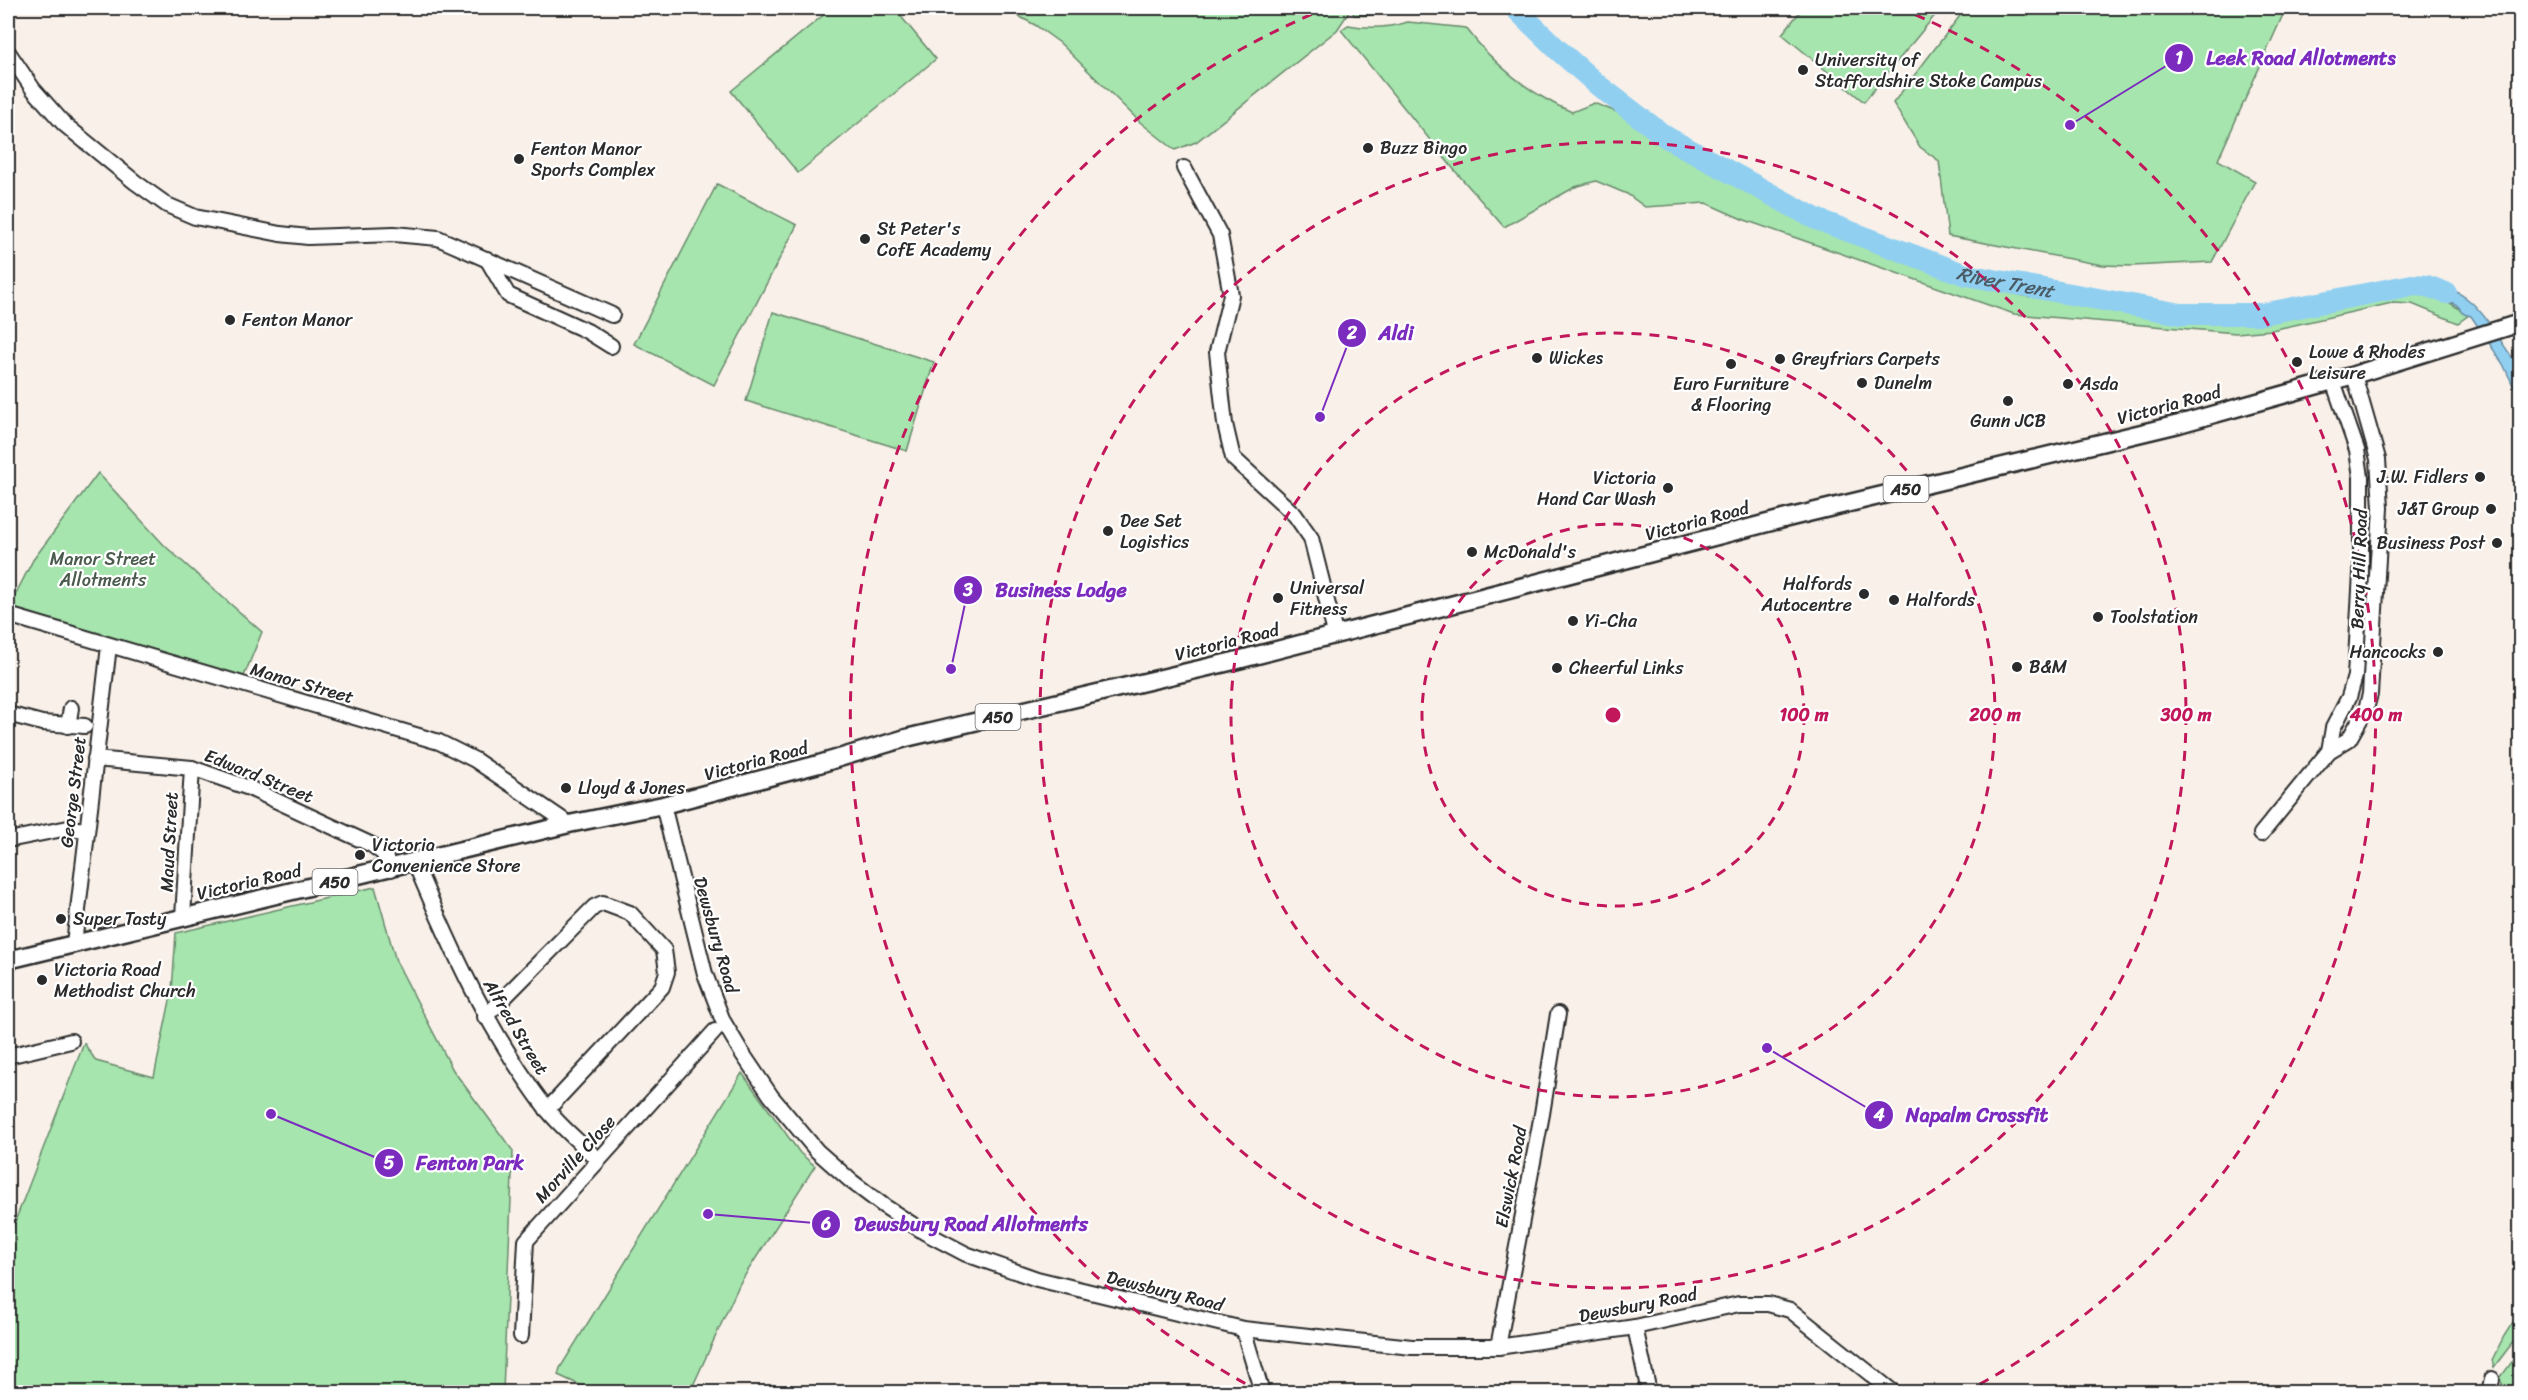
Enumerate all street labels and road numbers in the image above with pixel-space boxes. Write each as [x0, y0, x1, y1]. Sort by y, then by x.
street label: Victoria Road [2114, 375, 2226, 434]
road number: A50 [1884, 476, 1928, 502]
street label: Victoria Road [1642, 491, 1754, 550]
street label: Berry Hill Road [2341, 507, 2377, 630]
street label: Victoria Road [1172, 613, 1284, 670]
street label: Manor Street [246, 653, 358, 713]
road number: A50 [976, 704, 1020, 730]
street label: Victoria Road [701, 731, 813, 790]
street label: George Street [50, 734, 96, 849]
street label: Edward Street [199, 740, 319, 813]
street label: Maud Street [150, 791, 188, 893]
street label: Victoria Road [194, 854, 306, 910]
road number: A50 [312, 869, 358, 895]
street label: Dewsbury Road [684, 873, 748, 998]
street label: Alfred Street [474, 972, 558, 1082]
street label: Morville Close [526, 1107, 624, 1211]
street label: Elswick Road [1486, 1122, 1537, 1230]
street label: Dewsbury Road [1103, 1261, 1228, 1321]
street label: Dewsbury Road [1576, 1278, 1701, 1332]

